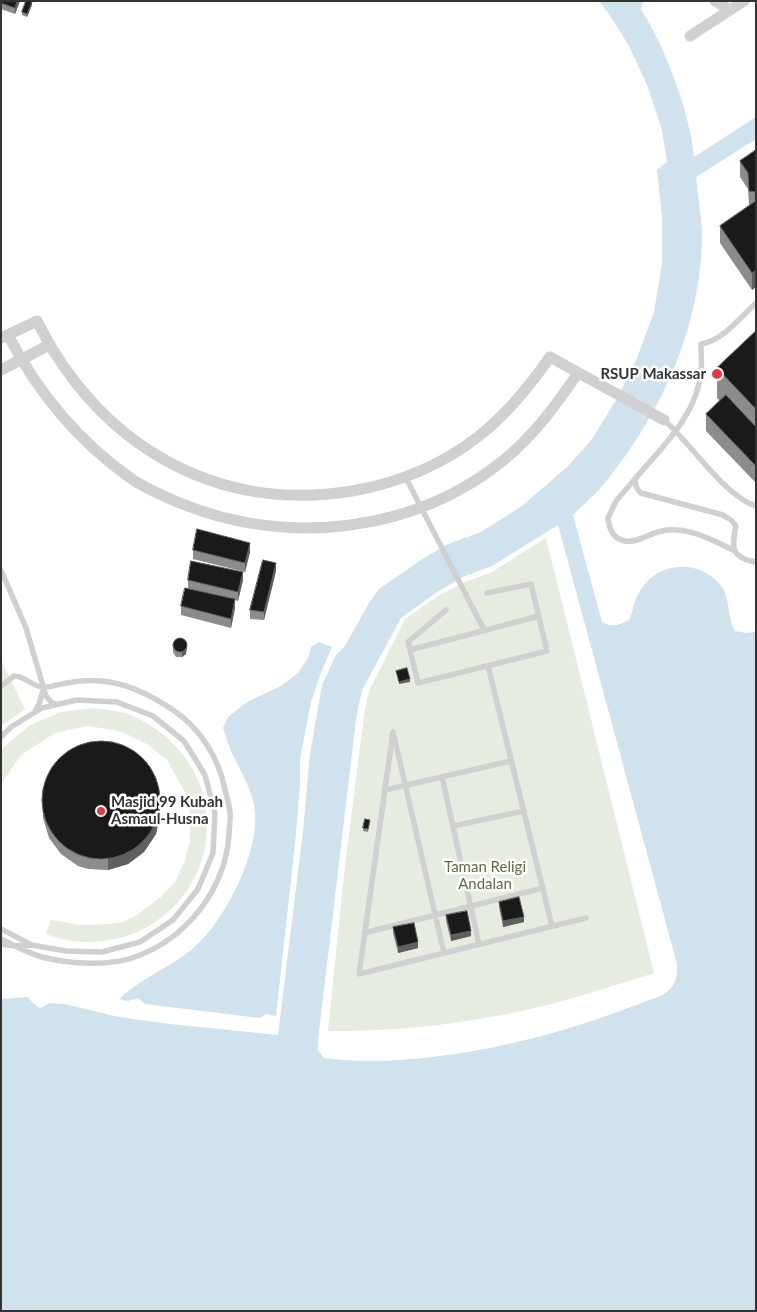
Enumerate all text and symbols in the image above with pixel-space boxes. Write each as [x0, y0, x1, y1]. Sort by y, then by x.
place label: RSUP Makassar [600, 365, 706, 383]
marker: RSUP Makassar [710, 367, 724, 381]
place label: Masjid 99 Kubah Asmaul-Husna [111, 793, 223, 828]
marker: Masjid 99 Kubah Asmaul-Husna [95, 805, 107, 817]
park label: Taman Religi Andalan [444, 858, 526, 893]

